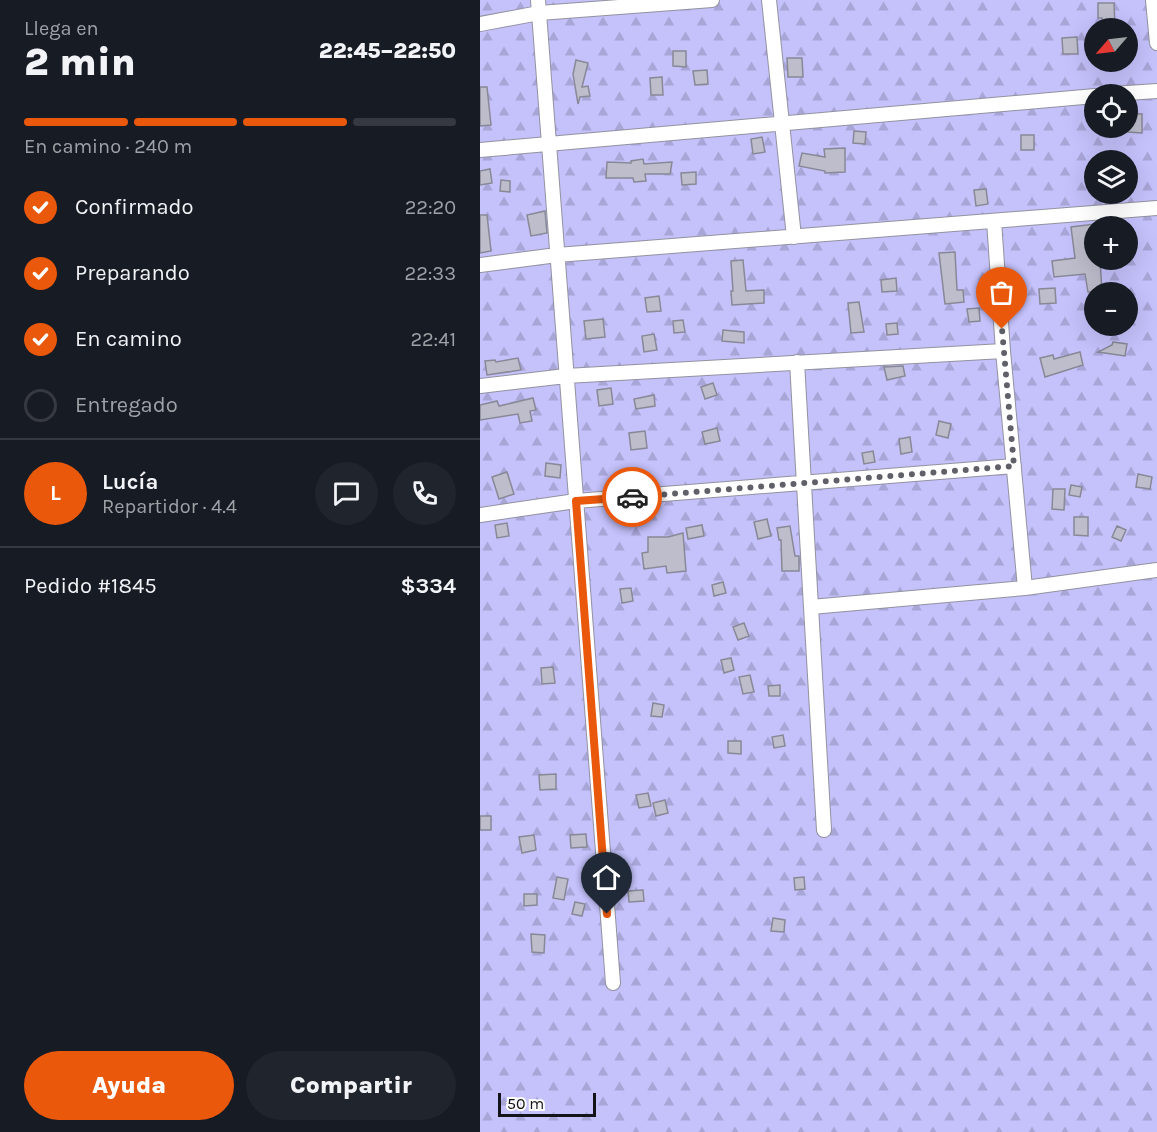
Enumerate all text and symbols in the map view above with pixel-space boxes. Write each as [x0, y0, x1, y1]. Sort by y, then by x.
text: Llega en [24, 17, 99, 40]
north arrow [1084, 18, 1138, 72]
map controls [1084, 18, 1138, 336]
text: 22:45–22:50 [319, 38, 456, 64]
text: 2 min [24, 39, 136, 85]
button: locate [1084, 84, 1138, 138]
text: En camino · 240 m [24, 135, 192, 158]
button: layers [1084, 150, 1138, 204]
icon: check [24, 191, 57, 224]
text: Confirmado [75, 194, 194, 220]
text: 22:20 [405, 196, 456, 219]
button: + [1084, 216, 1138, 270]
icon: check [24, 257, 57, 290]
text: Preparando [75, 260, 190, 286]
text: 22:33 [405, 262, 456, 285]
pin [976, 267, 1027, 329]
icon: bag [985, 276, 1018, 309]
button: − [1084, 282, 1138, 336]
icon: check [24, 323, 57, 356]
text: En camino [75, 326, 182, 352]
text: 22:41 [410, 328, 456, 351]
text: Entregado [75, 392, 178, 418]
button: chat [315, 462, 378, 525]
button: phone [393, 462, 456, 525]
courier [602, 467, 662, 527]
text: Lucía [102, 469, 158, 495]
text: L [50, 480, 61, 506]
icon: car [616, 481, 649, 514]
text: Repartidor · 4.4 [102, 495, 237, 518]
text: Pedido #1845 [24, 573, 157, 599]
text: $334 [400, 573, 456, 599]
pin [581, 852, 632, 914]
icon: home [590, 861, 623, 894]
button: Ayuda [24, 1051, 234, 1120]
button: Compartir [246, 1051, 456, 1120]
scale bar [498, 1090, 596, 1118]
text: 50 m [507, 1094, 544, 1113]

